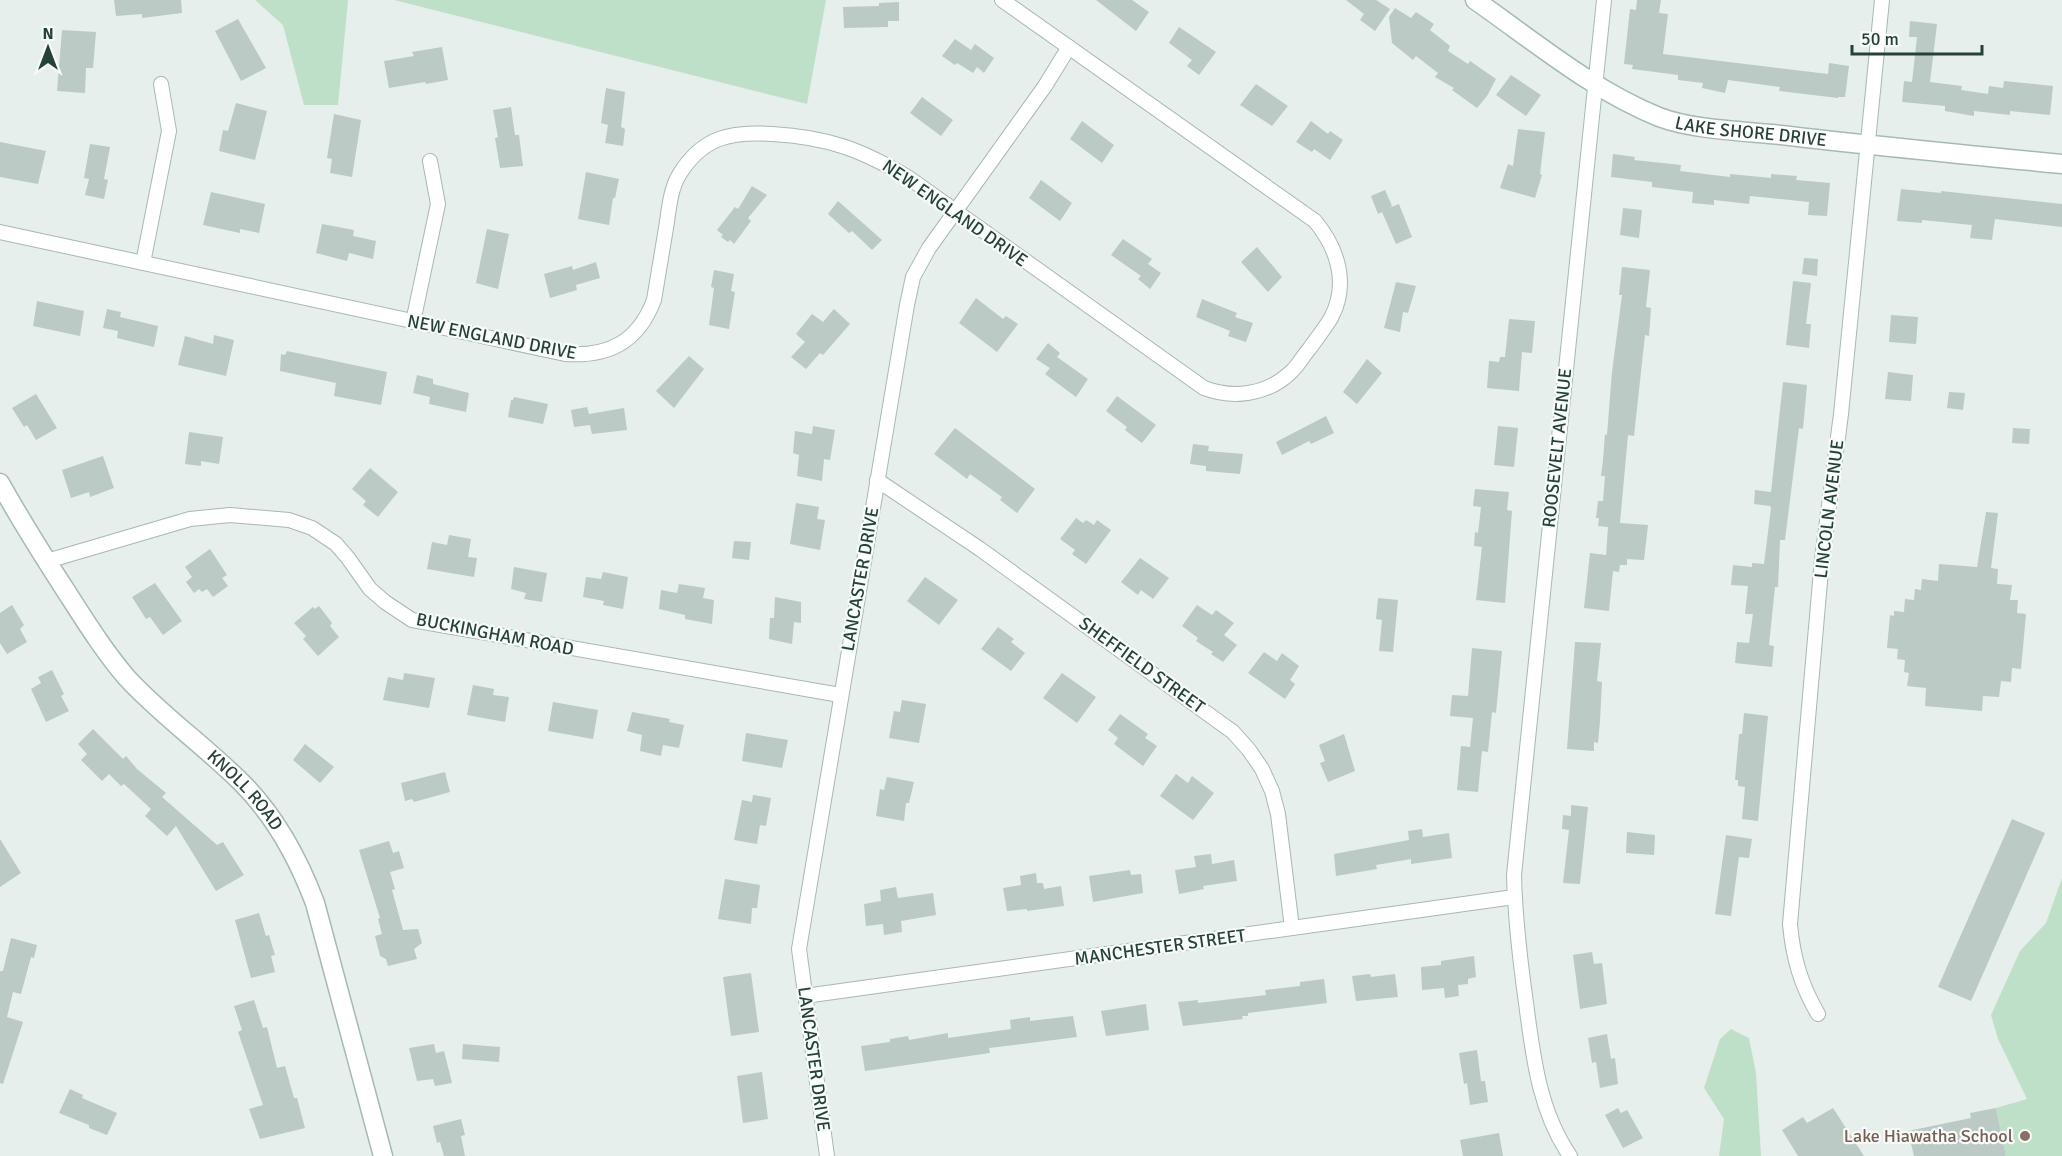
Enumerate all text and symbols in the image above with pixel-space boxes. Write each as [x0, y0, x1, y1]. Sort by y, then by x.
north arrow [18, 18, 78, 78]
scale bar [1852, 18, 1982, 56]
text: N [42, 24, 54, 44]
text: 50 m [1861, 28, 1899, 50]
street label: LAKE SHORE DRIVE [1673, 111, 1828, 151]
street label: NEW ENGLAND DRIVE [878, 155, 1032, 271]
street label: NEW ENGLAND DRIVE [405, 310, 579, 364]
street label: ROOSEVELT AVENUE [1538, 367, 1576, 529]
street label: LINCOLN AVENUE [1810, 438, 1848, 580]
street label: LANCASTER DRIVE [836, 505, 884, 653]
street label: BUCKINGHAM ROAD [414, 608, 576, 660]
street label: SHEFFIELD STREET [1075, 612, 1209, 718]
street label: KNOLL ROAD [203, 745, 288, 835]
street label: MANCHESTER STREET [1073, 924, 1247, 970]
street label: LANCASTER DRIVE [793, 985, 835, 1133]
place label: Lake Hiawatha School [1844, 1125, 2013, 1147]
marker: Lake Hiawatha School [2018, 1129, 2032, 1143]

